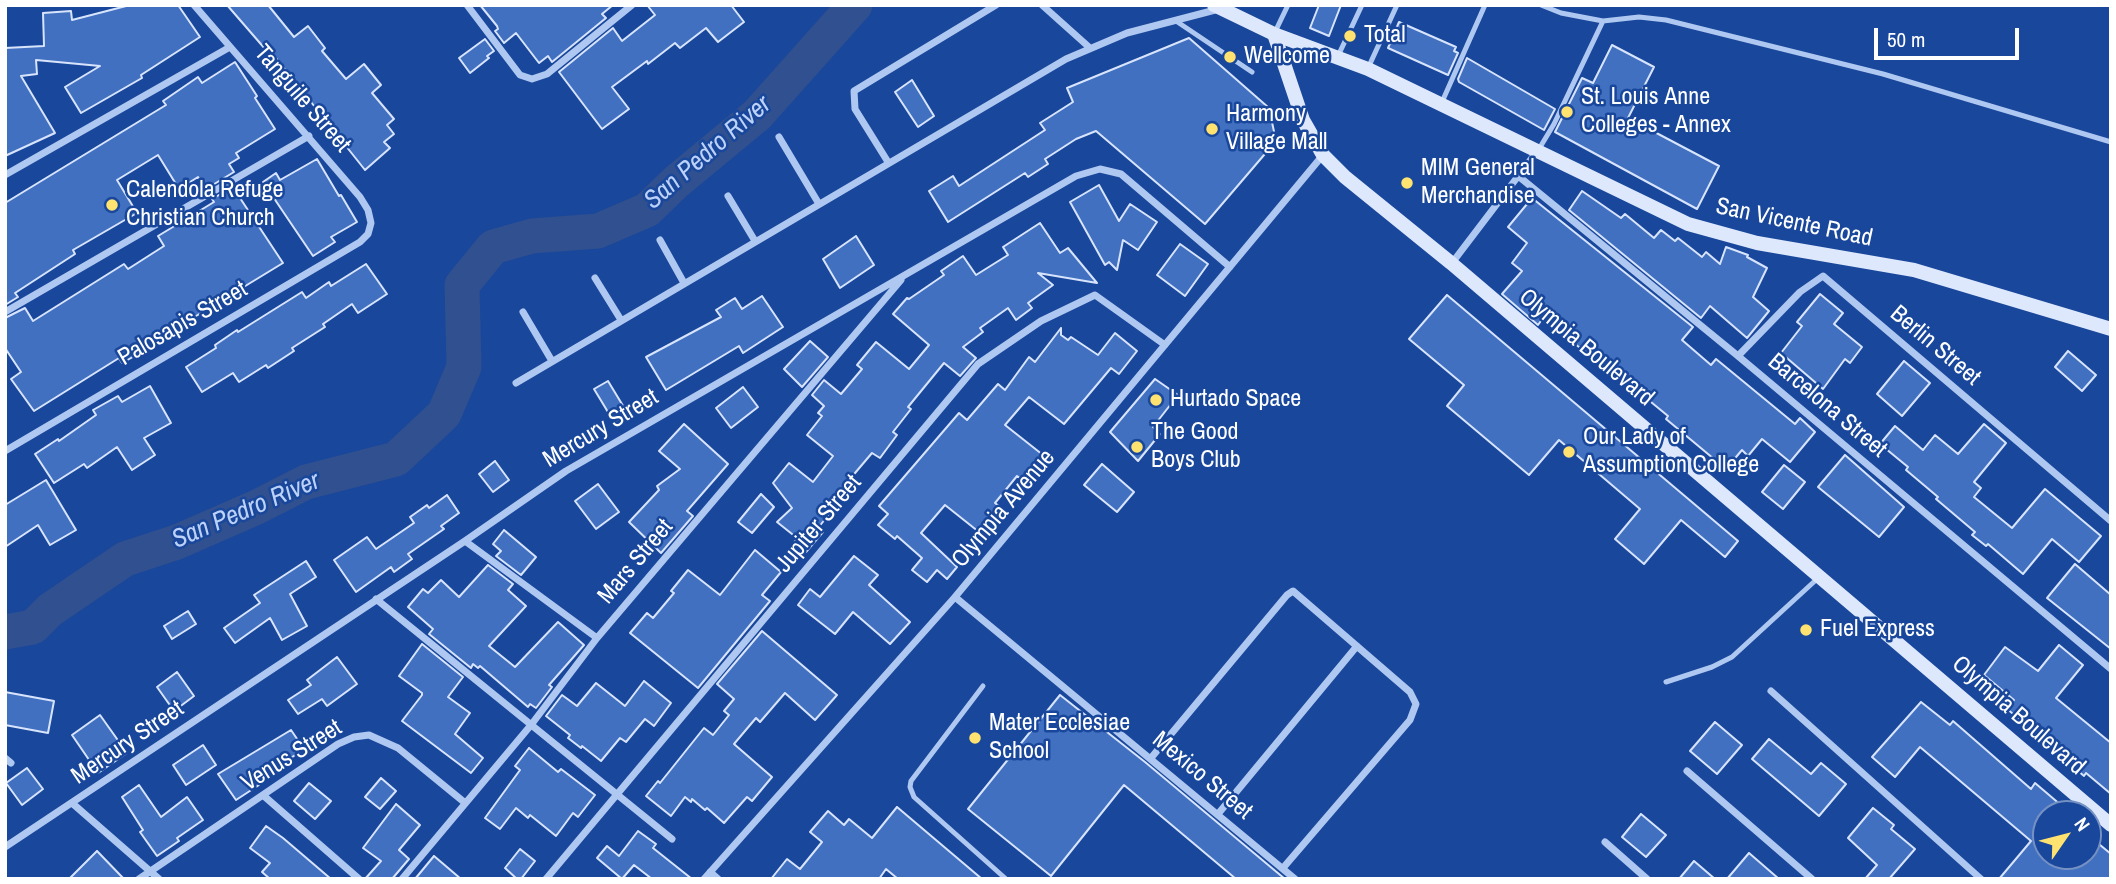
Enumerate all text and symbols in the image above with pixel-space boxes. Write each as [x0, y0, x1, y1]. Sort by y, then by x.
scale bar [1878, 14, 2023, 58]
place label: Total [1364, 22, 1406, 50]
text: 50 m [1887, 25, 1925, 54]
marker: Total [1342, 28, 1358, 44]
street label: Tanguile Street [248, 39, 356, 159]
place label: Wellcome [1244, 43, 1330, 71]
marker: Wellcome [1222, 49, 1238, 65]
place label: St. Louis Anne Colleges - Annex [1581, 84, 1731, 140]
water label: San Pedro River [638, 90, 778, 216]
place label: Harmony Village Mall [1226, 101, 1327, 157]
marker: St. Louis Anne Colleges - Annex [1559, 104, 1575, 120]
marker: Harmony Village Mall [1204, 121, 1220, 137]
place label: MIM General Merchandise [1421, 155, 1535, 211]
marker: MIM General Merchandise [1399, 175, 1415, 191]
place label: Calendola Refuge Christian Church [126, 177, 284, 233]
street label: San Vicente Road [1713, 192, 1875, 254]
marker: Calendola Refuge Christian Church [104, 197, 120, 213]
street label: Palosapis Street [113, 275, 253, 373]
street label: Olympia Boulevard [1513, 283, 1659, 413]
street label: Berlin Street [1884, 300, 1986, 392]
street label: Barcelona Street [1762, 348, 1892, 464]
street label: Mercury Street [538, 383, 664, 475]
place label: Hurtado Space [1170, 386, 1301, 414]
marker: Hurtado Space [1148, 392, 1164, 408]
place label: The Good Boys Club [1151, 419, 1241, 475]
place label: Our Lady of Assumption College [1583, 424, 1759, 480]
marker: The Good Boys Club [1129, 439, 1145, 455]
street label: Olympia Avenue [946, 444, 1062, 574]
marker: Our Lady of Assumption College [1561, 444, 1577, 460]
water label: San Pedro River [167, 466, 325, 556]
street label: Jupiter Street [770, 469, 868, 579]
street label: Mars Street [592, 514, 680, 610]
place label: Fuel Express [1820, 616, 1935, 644]
marker: Fuel Express [1798, 622, 1814, 638]
street label: Olympia Boulevard [1945, 650, 2091, 782]
street label: Mercury Street [66, 695, 190, 791]
place label: Mater Ecclesiae School [989, 710, 1130, 766]
street label: Venus Street [237, 714, 347, 798]
street label: Mexico Street [1146, 726, 1258, 826]
marker: Mater Ecclesiae School [967, 730, 983, 746]
north arrow [2032, 800, 2102, 870]
text: N [2069, 812, 2096, 836]

